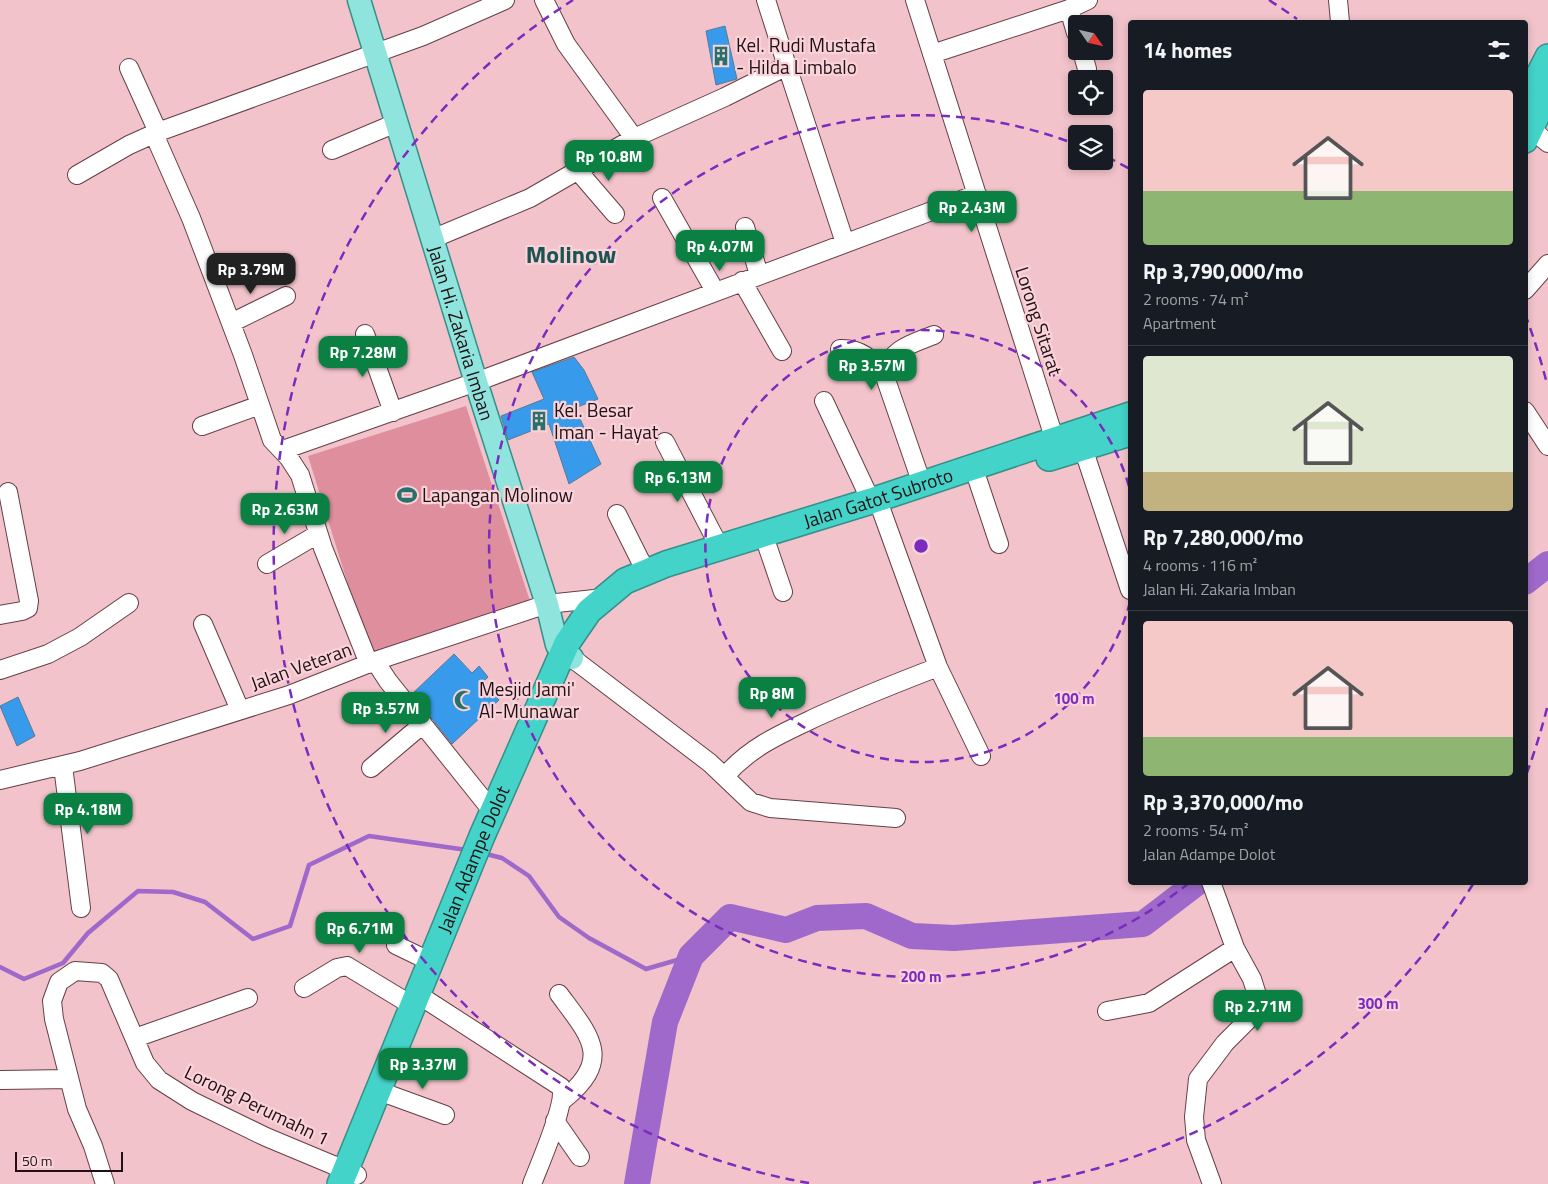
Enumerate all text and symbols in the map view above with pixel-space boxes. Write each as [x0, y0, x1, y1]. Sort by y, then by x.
north arrow [1068, 15, 1112, 60]
map controls [1068, 15, 1113, 170]
place label: Kel. Rudi Mustafa - Hilda Limbalo [736, 30, 876, 81]
text: 14 homes [1143, 34, 1232, 66]
icon: filters [1485, 36, 1513, 64]
building icon: Kel. Rudi Mustafa - Hilda Limbalo [710, 45, 732, 67]
button: locate [1068, 70, 1113, 115]
icon: home [1283, 123, 1373, 213]
button: layers [1068, 125, 1113, 170]
pin: Rp 10.8M [557, 140, 661, 182]
text: Rp 10.8M [576, 144, 642, 168]
pin: Rp 2.43M [920, 190, 1024, 233]
text: Rp 2.43M [939, 195, 1005, 219]
pin: Rp 4.07M [668, 230, 772, 272]
text: Rp 4.07M [687, 234, 753, 258]
district label: Molinow [526, 236, 616, 272]
street label: Jalan Hi. Zakaria Imban [421, 241, 502, 424]
pin: Rp 3.79M [199, 252, 303, 295]
text: Rp 3,790,000/mo [1143, 255, 1304, 287]
text: Rp 3.79M [218, 257, 284, 281]
street label: Lorong Sitarat [1008, 263, 1071, 379]
text: 2 rooms · 74 m² [1143, 287, 1248, 311]
text: Apartment [1143, 311, 1216, 335]
pin: Rp 7.28M [311, 336, 415, 378]
text: Rp 7.28M [330, 340, 396, 364]
pin: Rp 3.57M [820, 348, 924, 391]
text: Rp 3.57M [839, 353, 905, 377]
icon: home [1283, 388, 1373, 478]
place label: Kel. Besar Iman - Hayat [554, 395, 659, 446]
building icon: Kel. Besar Iman - Hayat [528, 410, 550, 432]
pin: Rp 6.13M [626, 460, 730, 503]
street label: Jalan Gatot Subroto [800, 460, 957, 535]
text: Rp 6.13M [645, 465, 711, 489]
place label: Lapangan Molinow [422, 480, 573, 509]
sports icon: Lapangan Molinow [396, 484, 418, 506]
pin: Rp 2.63M [233, 492, 337, 535]
text: Rp 2.63M [252, 497, 318, 521]
text: Rp 7,280,000/mo [1143, 521, 1304, 553]
centre of rings [912, 537, 930, 555]
text: 4 rooms · 116 m² [1143, 553, 1257, 577]
text: Jalan Hi. Zakaria Imban [1143, 577, 1296, 601]
street label: Jalan Veteran [246, 634, 356, 697]
icon: home [1283, 653, 1373, 743]
place label: Mesjid Jami' Al-Munawar [479, 674, 580, 725]
pin: Rp 8M [737, 676, 807, 719]
text: Rp 8M [750, 681, 794, 705]
text: 100 m [1053, 687, 1095, 710]
mosque icon: Mesjid Jami' Al-Munawar [453, 689, 475, 711]
pin: Rp 3.57M [334, 692, 438, 734]
text: Rp 3.57M [353, 696, 419, 720]
street label: Jalan Adampe Dolot [429, 780, 517, 937]
text: Rp 3,370,000/mo [1143, 786, 1304, 818]
pin: Rp 4.18M [36, 792, 140, 835]
text: Rp 4.18M [55, 797, 121, 821]
text: 2 rooms · 54 m² [1143, 818, 1248, 842]
text: Jalan Adampe Dolot [1143, 842, 1275, 866]
pin: Rp 6.71M [308, 912, 412, 954]
text: Rp 6.71M [327, 916, 393, 940]
text: 200 m [900, 965, 942, 988]
pin: Rp 2.71M [1206, 990, 1310, 1032]
text: 300 m [1357, 992, 1399, 1015]
text: Rp 2.71M [1225, 994, 1291, 1018]
pin: Rp 3.37M [371, 1048, 475, 1090]
text: Rp 3.37M [390, 1052, 456, 1076]
street label: Lorong Perumahn 1 [180, 1057, 334, 1152]
scale bar [15, 1149, 122, 1172]
text: 50 m [22, 1150, 52, 1171]

